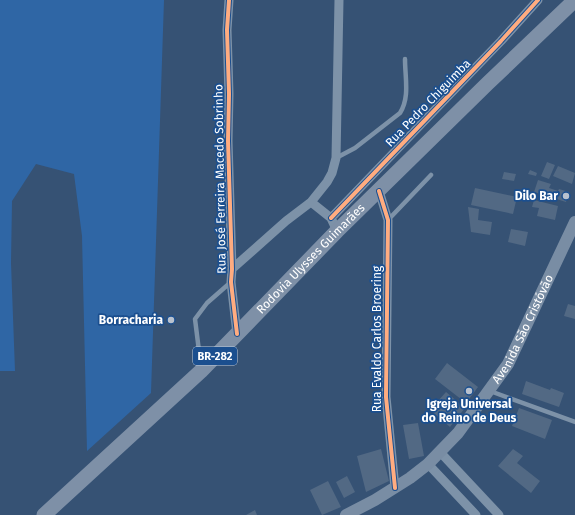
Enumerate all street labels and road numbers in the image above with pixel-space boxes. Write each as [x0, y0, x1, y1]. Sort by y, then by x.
street label: Rua Pedro Chiguimba [383, 56, 473, 150]
street label: Rua José Ferreira Macedo Sobrinho [211, 84, 229, 274]
street label: Rodovia Ulysses Guimarães [254, 200, 368, 317]
street label: Rua Evaldo Carlos Broering [370, 265, 384, 412]
street label: Avenida São Cristóvão [489, 272, 556, 386]
road number: BR-282 [193, 347, 237, 365]

